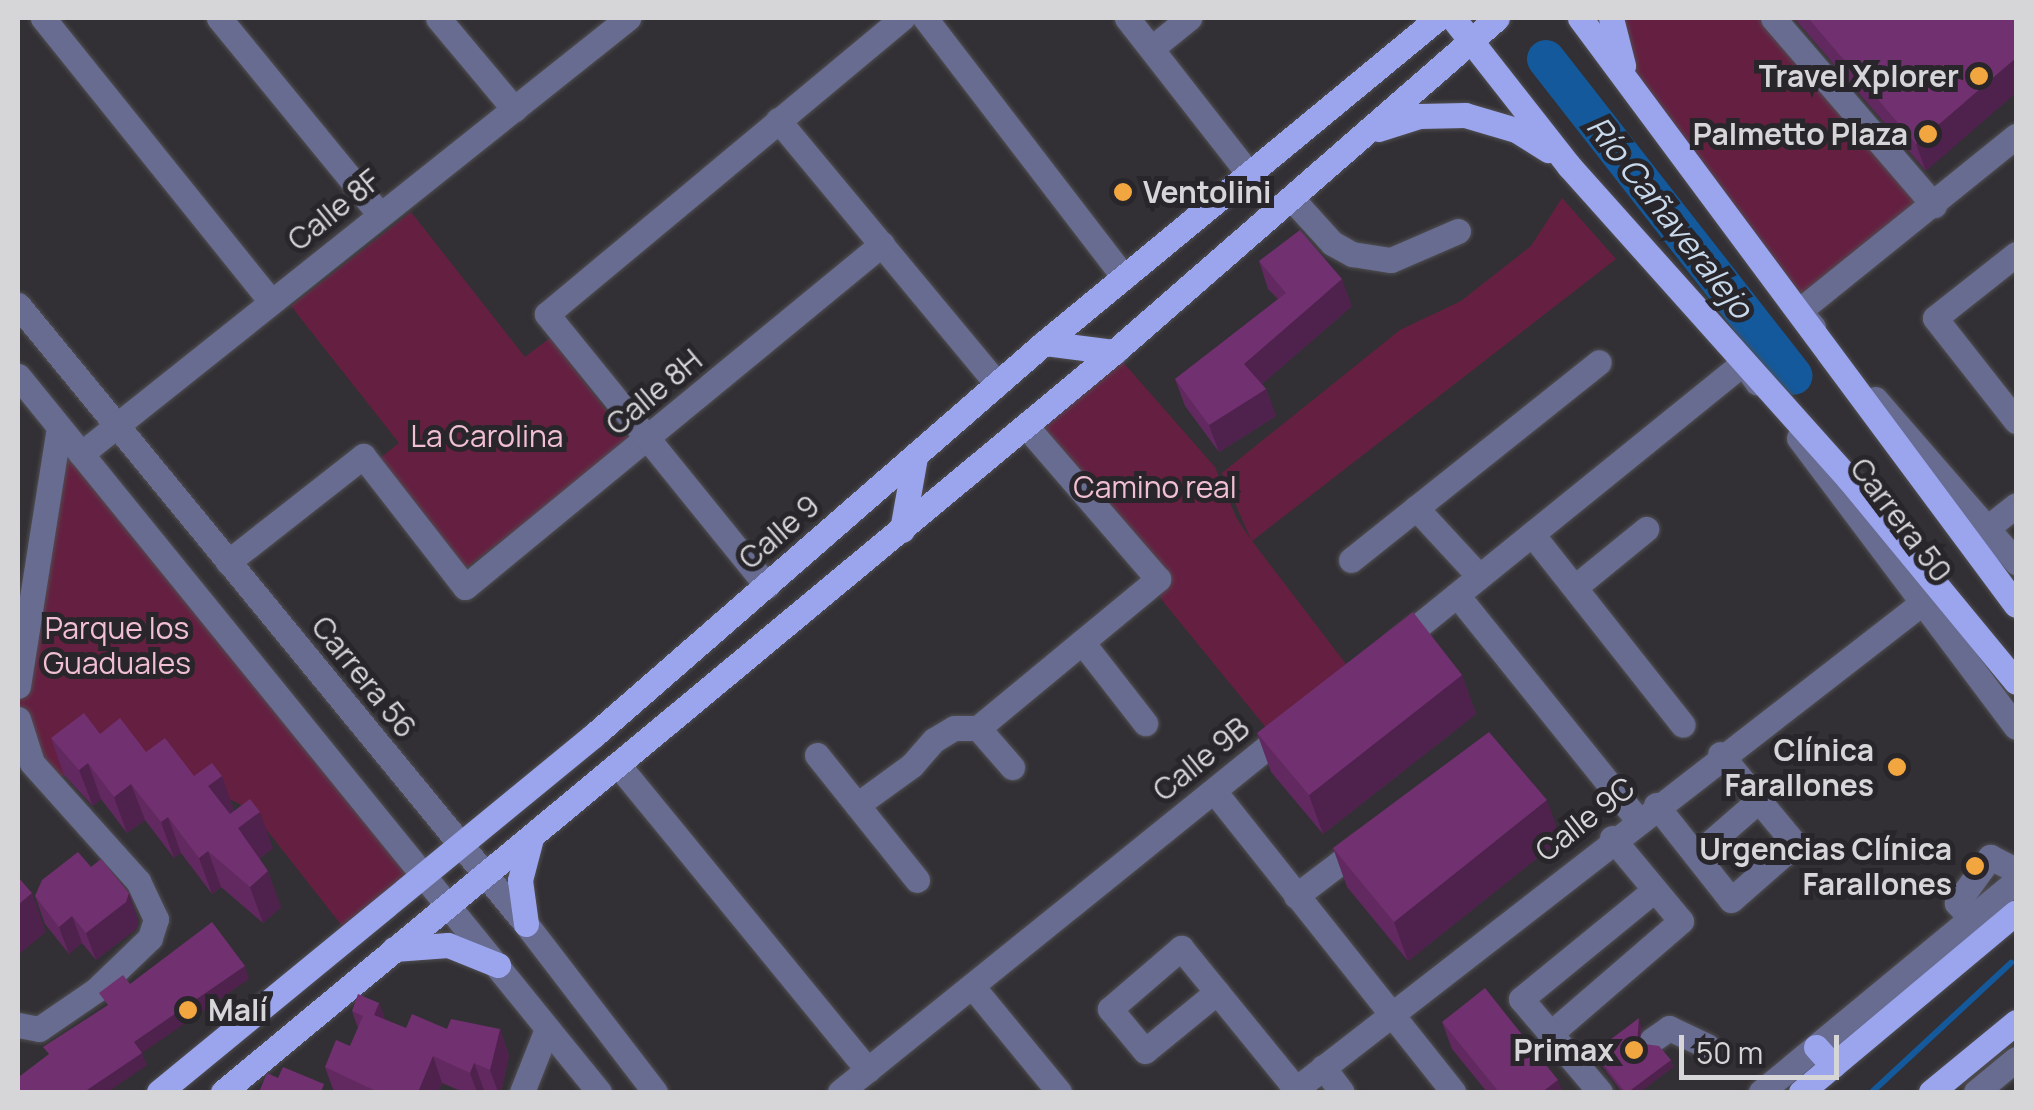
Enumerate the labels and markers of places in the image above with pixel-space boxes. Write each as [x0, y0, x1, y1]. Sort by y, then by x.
place label: Travel Xplorer [1759, 58, 1959, 94]
marker: Travel Xplorer [1968, 65, 1990, 87]
place label: Palmetto Plaza [1693, 116, 1908, 152]
marker: Palmetto Plaza [1917, 123, 1939, 145]
place label: Ventolini [1143, 174, 1272, 210]
marker: Ventolini [1112, 181, 1134, 203]
place label: Clínica Farallones [1725, 732, 1874, 802]
marker: Clínica Farallones [1884, 754, 1910, 780]
place label: Urgencias Clínica Farallones [1699, 831, 1952, 902]
marker: Urgencias Clínica Farallones [1962, 853, 1988, 879]
place label: Malí [208, 992, 268, 1028]
marker: Malí [177, 999, 199, 1021]
place label: Primax [1514, 1032, 1614, 1068]
marker: Primax [1623, 1039, 1645, 1061]

